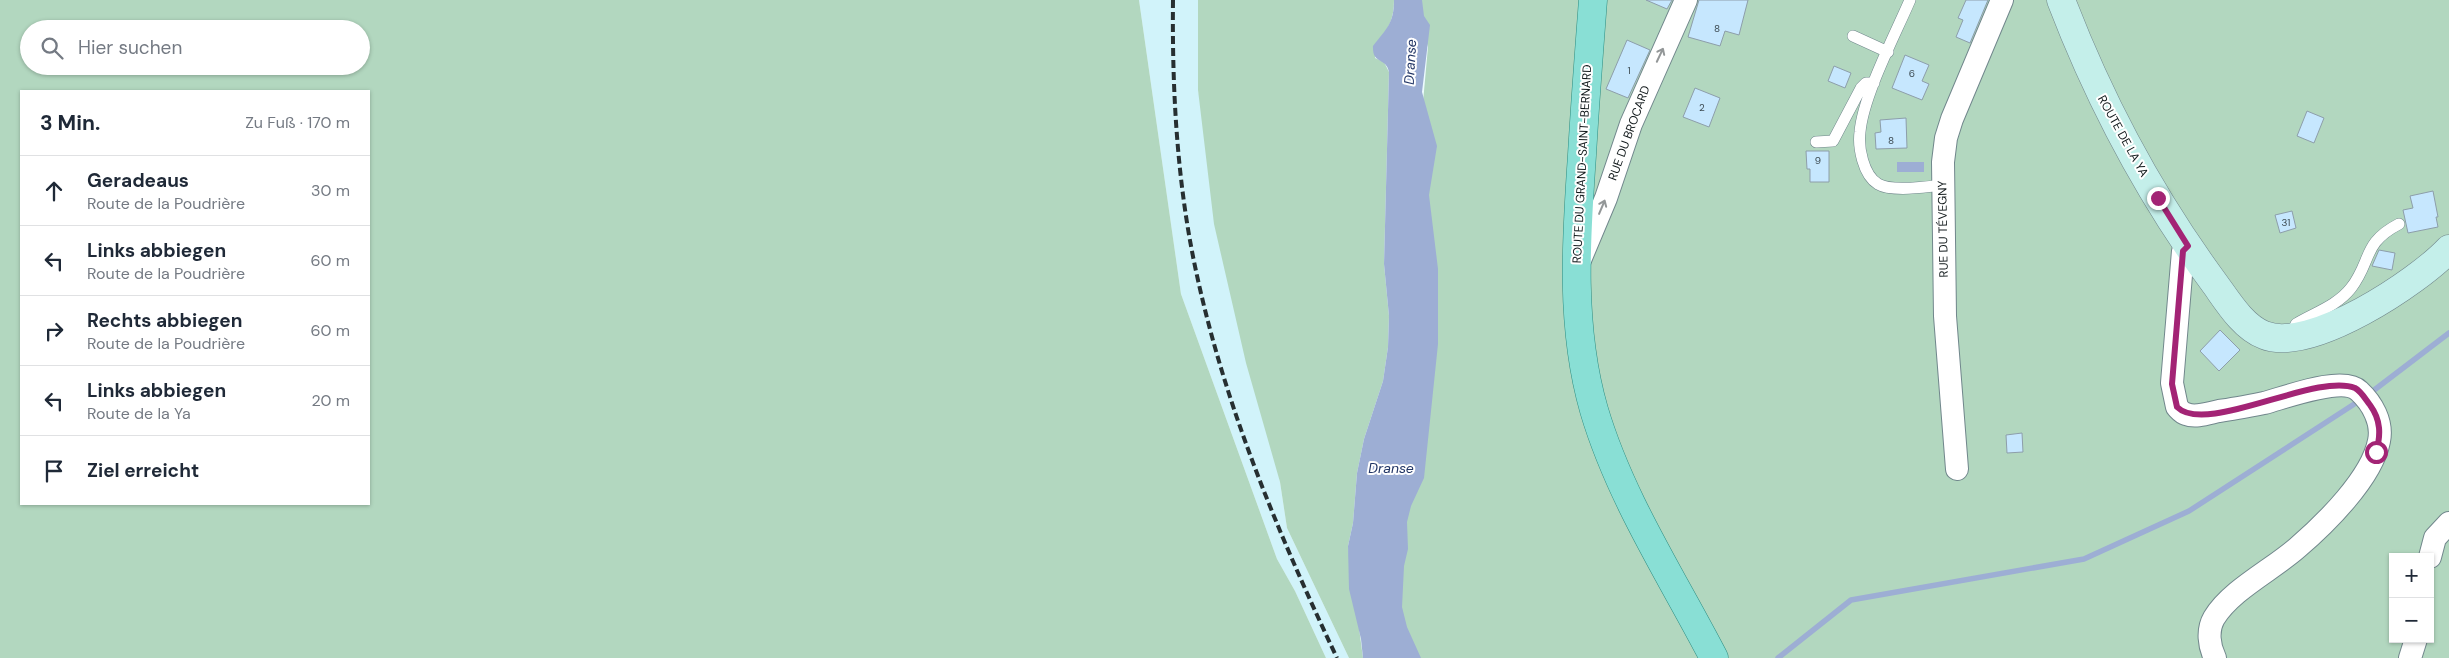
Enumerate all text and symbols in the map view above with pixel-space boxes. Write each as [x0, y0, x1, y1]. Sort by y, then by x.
search box [20, 20, 370, 75]
house number: 8 [1714, 22, 1720, 35]
icon: search [38, 34, 66, 62]
text: Hier suchen [78, 35, 182, 60]
water label: Dranse [1400, 39, 1420, 85]
one-way arrow [1656, 48, 1666, 63]
street label: ROUTE DU GRAND-SAINT-BERNARD [1569, 64, 1595, 264]
house number: 1 [1627, 64, 1631, 77]
house number: 6 [1909, 67, 1915, 80]
street label: RUE DU BROCARD [1604, 83, 1654, 183]
street label: ROUTE DE LA YA [2094, 92, 2152, 180]
house number: 2 [1699, 101, 1705, 114]
text: 3 Min. [40, 109, 100, 137]
text: Zu Fuß · 170 m [245, 112, 350, 133]
house number: 8 [1888, 134, 1894, 147]
house number: 9 [1815, 154, 1821, 167]
text: Geradeaus [87, 168, 189, 193]
icon: ahead [40, 177, 68, 205]
text: 30 m [311, 180, 350, 201]
street label: RUE DU TÉVEGNY [1934, 180, 1952, 278]
route end [2147, 187, 2170, 210]
text: Route de la Poudrière [87, 193, 245, 214]
one-way arrow [1598, 200, 1607, 215]
house number: 31 [2282, 216, 2290, 229]
text: Links abbiegen [87, 238, 226, 263]
icon: left [40, 247, 68, 275]
text: 60 m [310, 250, 350, 271]
text: Route de la Poudrière [87, 263, 245, 284]
text: Rechts abbiegen [87, 308, 242, 333]
icon: right [40, 317, 68, 345]
text: 60 m [310, 320, 350, 341]
text: Route de la Poudrière [87, 333, 245, 354]
text: Links abbiegen [87, 378, 226, 403]
icon: left [40, 387, 68, 415]
text: 20 m [311, 390, 350, 411]
text: Route de la Ya [87, 403, 191, 424]
route start [2365, 441, 2388, 464]
icon: arrive [40, 457, 68, 485]
text: Ziel erreicht [87, 458, 199, 483]
water label: Dranse [1368, 459, 1414, 477]
map controls [2389, 553, 2434, 643]
button: + [2389, 553, 2434, 598]
button: − [2389, 598, 2434, 643]

